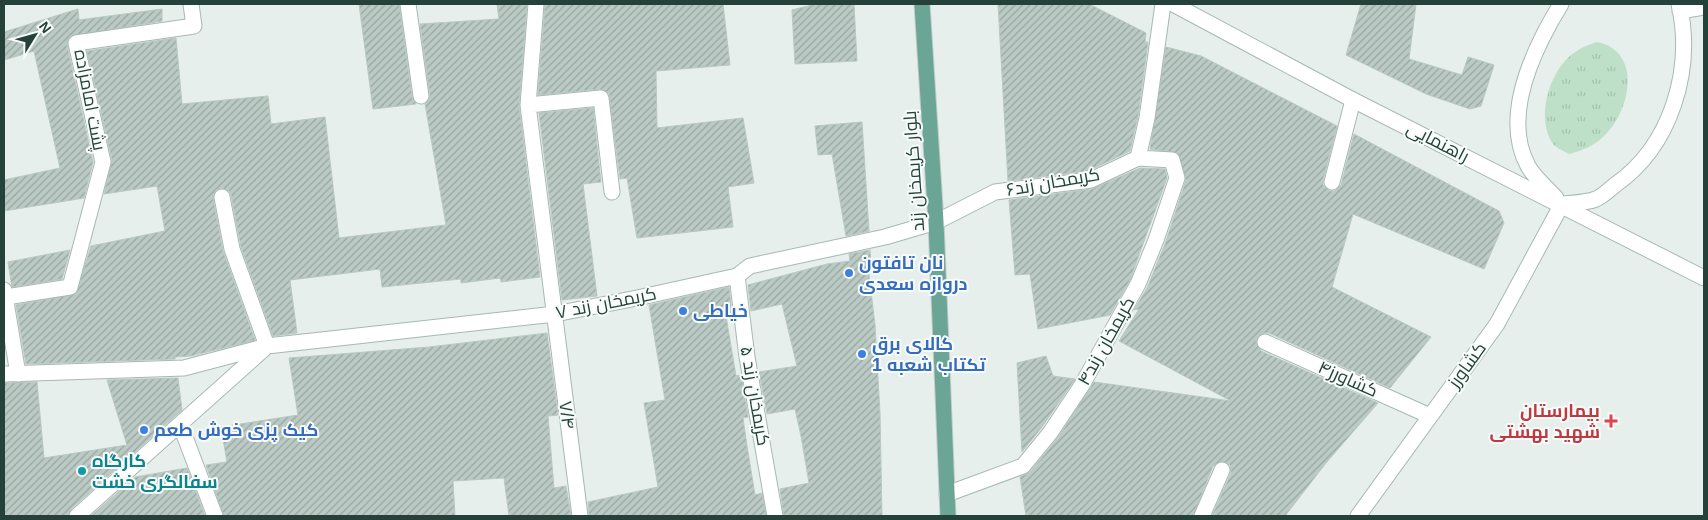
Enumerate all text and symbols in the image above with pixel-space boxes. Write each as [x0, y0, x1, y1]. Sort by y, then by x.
north arrow [10, 10, 60, 60]
text: N [36, 18, 55, 36]
street label: پشت امامزاده [68, 48, 110, 153]
street label: بلوار کریمخان زند [900, 110, 929, 232]
street label: راهنمایی [1403, 118, 1473, 167]
street label: کریمخان زند۶ [1005, 164, 1101, 201]
place label: نان تافتون دروازه سعدی [859, 253, 967, 295]
marker: نان تافتون دروازه سعدی [843, 267, 855, 279]
street label: کریمخان زند ۷ [554, 283, 658, 324]
street label: کریمخان زند۴ [1074, 293, 1139, 389]
place label: خیاطی [693, 301, 748, 322]
marker: خیاطی [677, 305, 689, 317]
place label: کالای برق تکتاب شعبه 1 [872, 334, 986, 375]
street label: کشاورز [1443, 338, 1491, 393]
street label: کریمخان زند ۵ [735, 345, 774, 448]
marker: کالای برق تکتاب شعبه 1 [856, 348, 868, 360]
street label: کشاورز۴ [1315, 357, 1381, 402]
street label: ۷/۴ [555, 400, 579, 430]
place label: بیمارستان شهید بهشتی [1490, 401, 1600, 443]
marker: بیمارستان شهید بهشتی [1604, 414, 1618, 428]
place label: کیک پزی خوش طعم [154, 420, 318, 442]
marker: کیک پزی خوش طعم [138, 424, 150, 436]
place label: کارگاه سفالگری خشت [92, 451, 218, 493]
marker: کارگاه سفالگری خشت [76, 465, 88, 477]

